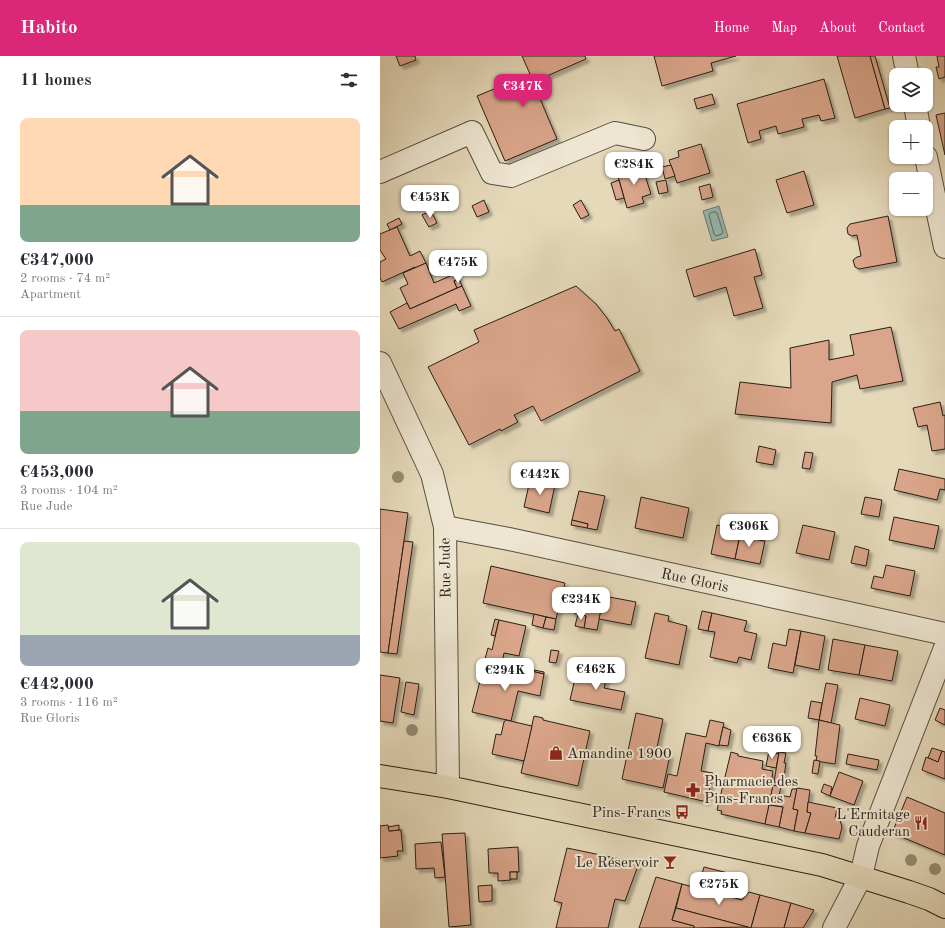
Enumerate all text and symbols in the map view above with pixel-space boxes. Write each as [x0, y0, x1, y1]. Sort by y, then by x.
text: Habito [20, 19, 77, 38]
text: Home [714, 21, 749, 35]
text: Map [771, 21, 797, 35]
text: About [819, 21, 856, 35]
text: Contact [878, 21, 925, 35]
map controls [889, 68, 933, 216]
button: layers [889, 68, 933, 112]
icon: filters [338, 69, 360, 91]
text: 11 homes [20, 72, 92, 89]
pin: €347K [495, 74, 551, 108]
text: €347K [503, 80, 543, 93]
button: + [889, 120, 933, 164]
icon: home [154, 144, 226, 216]
pin: €284K [606, 152, 662, 186]
text: €284K [614, 158, 654, 171]
button: − [889, 172, 933, 216]
pin: €453K [402, 185, 458, 219]
text: €453K [410, 191, 450, 204]
pin: €475K [430, 250, 486, 284]
text: €347,000 [20, 252, 94, 269]
text: €475K [438, 256, 478, 269]
text: 2 rooms · 74 m² [20, 272, 110, 285]
text: Apartment [20, 288, 81, 301]
icon: home [154, 356, 226, 428]
pin: €442K [512, 462, 568, 496]
text: €453,000 [20, 464, 94, 481]
text: €442K [520, 468, 560, 481]
text: 3 rooms · 104 m² [20, 484, 118, 497]
text: Rue Jude [20, 500, 73, 513]
pin: €306K [721, 514, 777, 548]
text: €306K [729, 520, 769, 533]
street label: Rue Jude [438, 537, 455, 598]
street label: Rue Gloris [659, 567, 730, 596]
icon: home [154, 568, 226, 640]
pin: €234K [553, 587, 609, 621]
text: €234K [561, 593, 601, 606]
pin: €462K [568, 657, 624, 691]
pin: €294K [477, 658, 533, 692]
text: €462K [576, 663, 616, 676]
text: €294K [485, 664, 525, 677]
text: €442,000 [20, 676, 94, 693]
text: 3 rooms · 116 m² [20, 696, 118, 709]
text: Rue Gloris [20, 712, 80, 725]
pin: €636K [744, 726, 800, 760]
text: €636K [752, 732, 792, 745]
shop icon: Amandine 1900 [548, 745, 564, 761]
place label: Amandine 1900 [567, 747, 672, 762]
place label: Pharmacie des Pins-Francs [704, 775, 798, 807]
pharmacy icon: Pharmacie des Pins-Francs [685, 782, 701, 798]
bus stop icon: Pins-Francs [674, 804, 690, 820]
place label: Pins-Francs [592, 806, 671, 821]
place label: L'Ermitage Cauderan [836, 808, 910, 840]
restaurant icon: L'Ermitage Cauderan [913, 815, 929, 831]
bar icon: Le Réservoir [662, 854, 678, 870]
place label: Le Réservoir [576, 856, 659, 871]
pin: €275K [691, 872, 747, 906]
text: €275K [699, 878, 739, 891]

